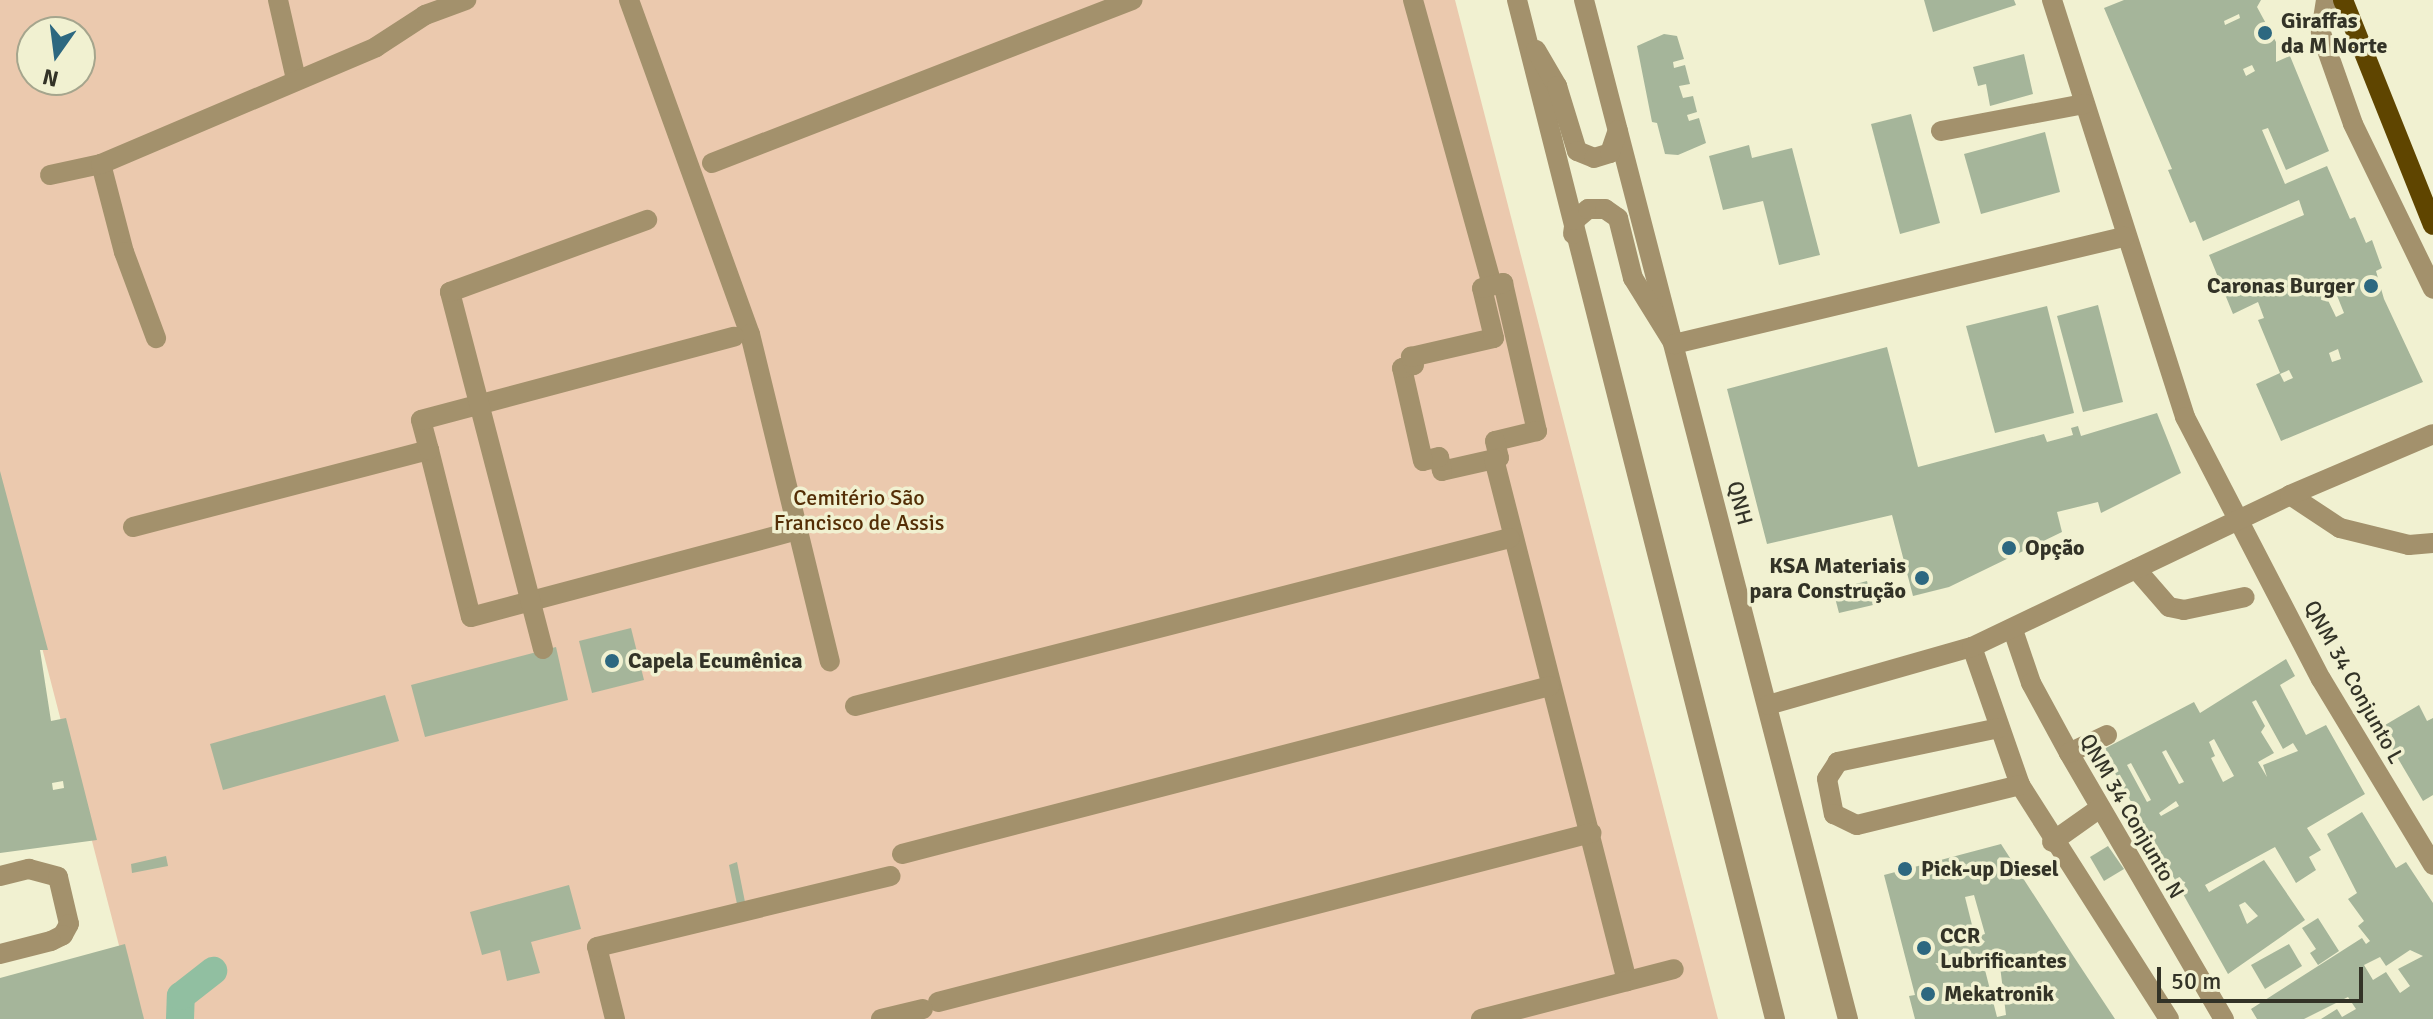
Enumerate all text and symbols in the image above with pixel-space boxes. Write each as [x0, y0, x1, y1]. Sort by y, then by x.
place label: Giraffas da M Norte [2281, 7, 2387, 58]
north arrow [16, 16, 96, 96]
marker: Giraffas da M Norte [2256, 24, 2274, 42]
text: N [40, 63, 61, 93]
place label: Caronas Burger [2207, 273, 2355, 299]
marker: Caronas Burger [2362, 277, 2380, 295]
street label: QNH [1722, 478, 1758, 528]
park label: Cemitério São Francisco de Assis [774, 484, 944, 536]
place label: Opção [2025, 535, 2085, 561]
marker: Opção [2000, 539, 2018, 557]
place label: KSA Materiais para Construção [1750, 552, 1906, 604]
marker: KSA Materiais para Construção [1913, 569, 1931, 587]
street label: QNM 34 Conjunto L [2298, 596, 2410, 768]
place label: Capela Ecumênica [628, 648, 802, 674]
marker: Capela Ecumênica [603, 652, 621, 670]
street label: QNM 34 Conjunto N [2074, 729, 2190, 903]
place label: Pick-up Diesel [1921, 856, 2059, 882]
marker: Pick-up Diesel [1896, 860, 1914, 878]
place label: CCR Lubrificantes [1940, 922, 2067, 974]
marker: CCR Lubrificantes [1915, 939, 1933, 957]
scale bar [2161, 951, 2367, 1001]
text: 50 m [2171, 966, 2221, 996]
place label: Mekatronik [1944, 981, 2054, 1007]
marker: Mekatronik [1919, 985, 1937, 1003]

